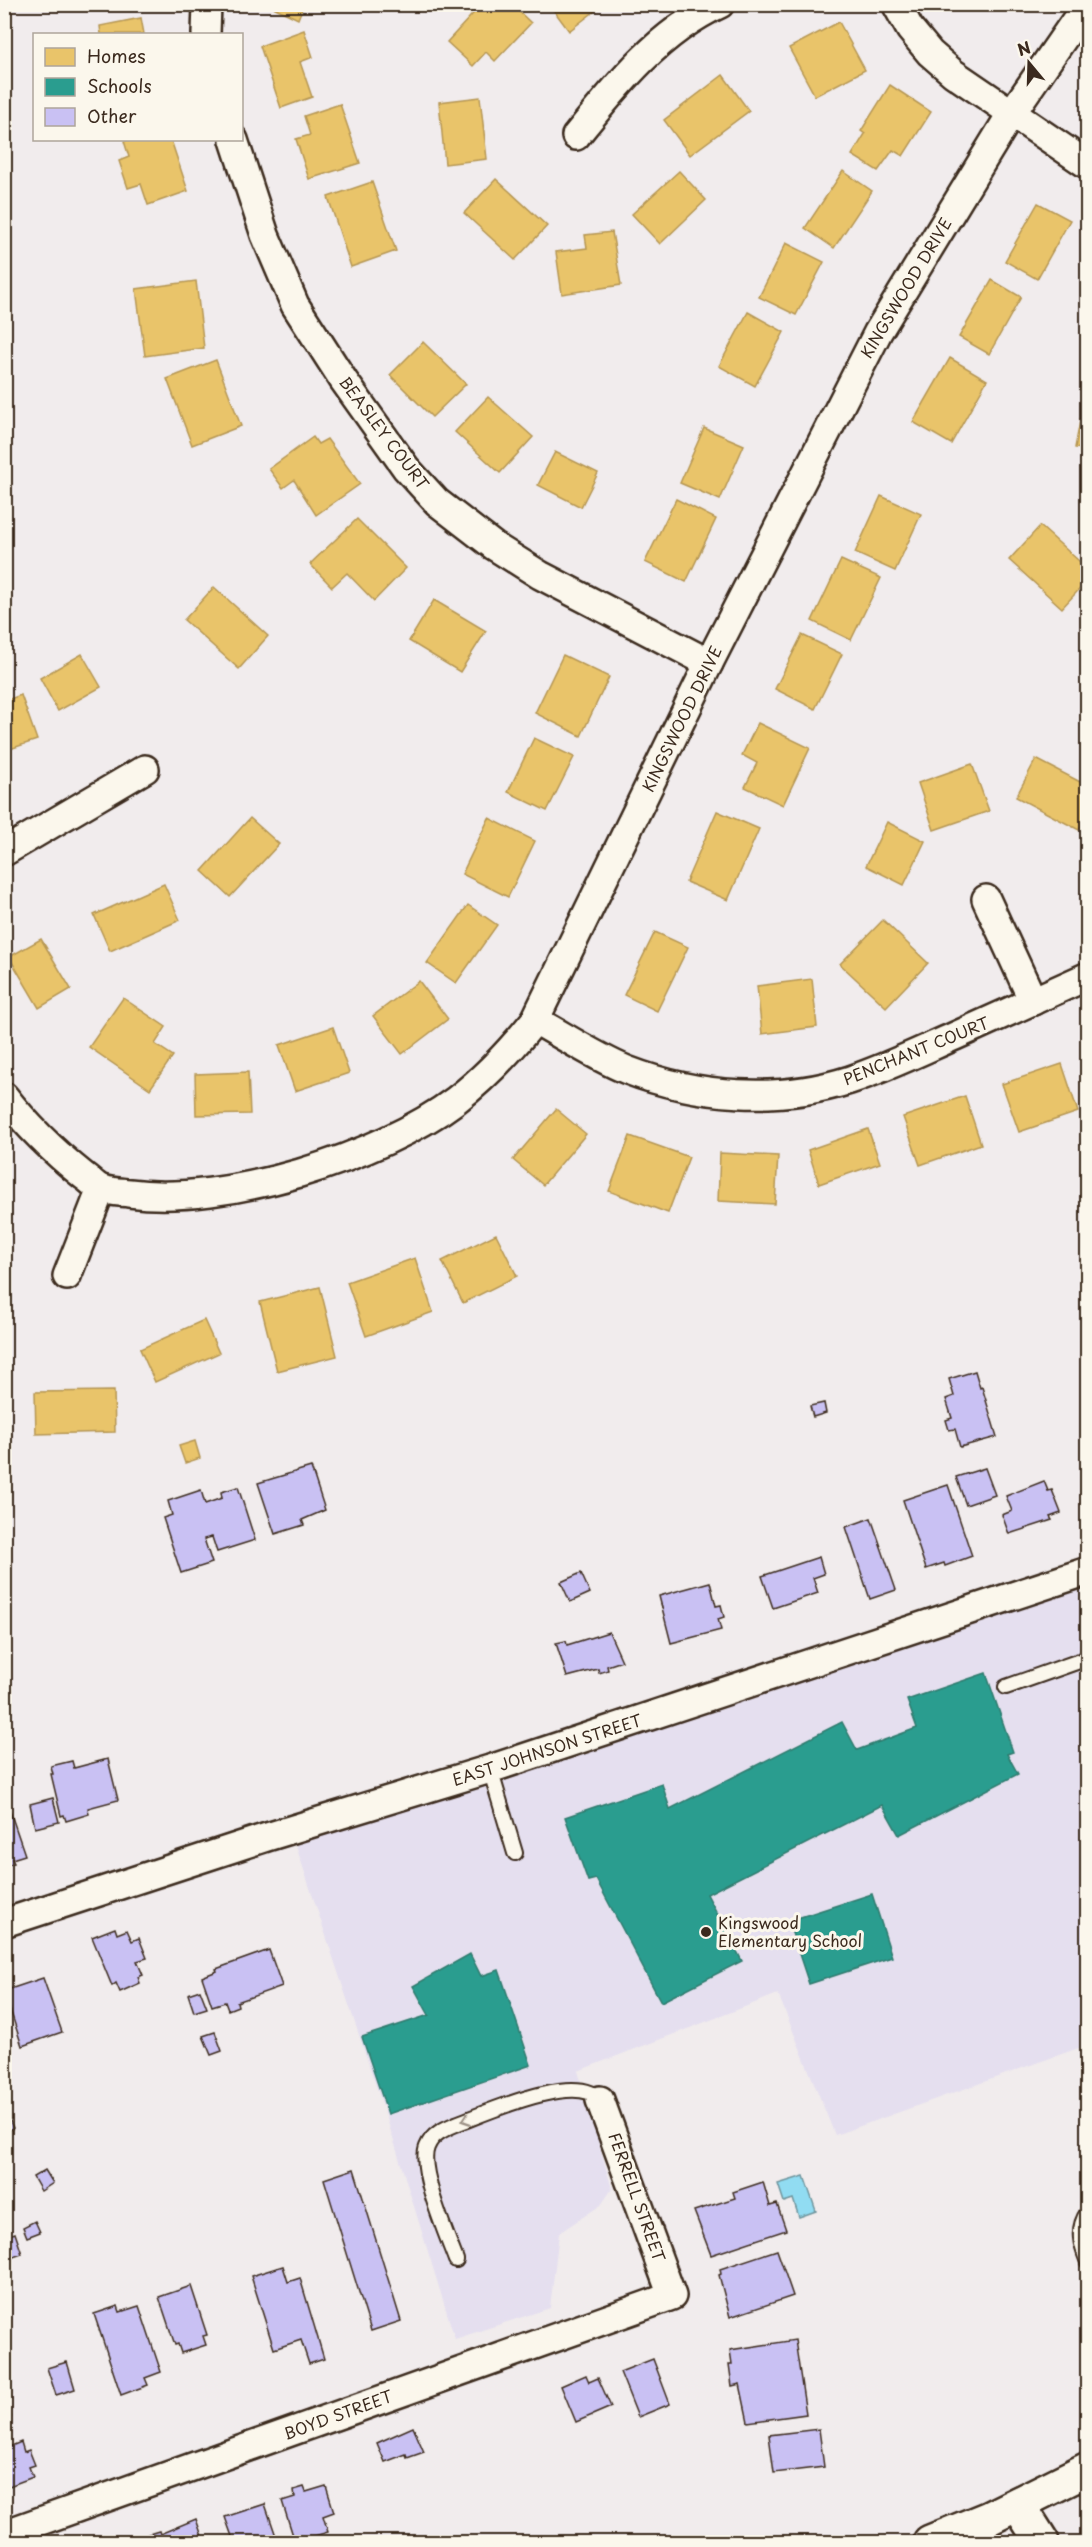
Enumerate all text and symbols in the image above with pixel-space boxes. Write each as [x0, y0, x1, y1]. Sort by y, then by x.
legend [33, 33, 243, 141]
north arrow [999, 33, 1059, 93]
text: N [1014, 34, 1034, 61]
text: Homes [87, 42, 145, 69]
text: Schools [87, 72, 152, 99]
text: Other [87, 102, 137, 129]
street label: KINGSWOOD DRIVE [854, 213, 957, 362]
street label: BEASLEY COURT [334, 371, 435, 494]
street label: KINGSWOOD DRIVE [635, 641, 727, 796]
street label: PENCHANT COURT [839, 1010, 992, 1090]
street label: EAST JOHNSON STREET [449, 1707, 645, 1791]
place label: Kingswood Elementary School [718, 1910, 862, 1952]
marker: Kingswood Elementary School [699, 1925, 713, 1939]
one-way arrow [461, 2113, 472, 2126]
street label: FERRELL STREET [603, 2129, 672, 2265]
street label: BOYD STREET [280, 2383, 396, 2445]

